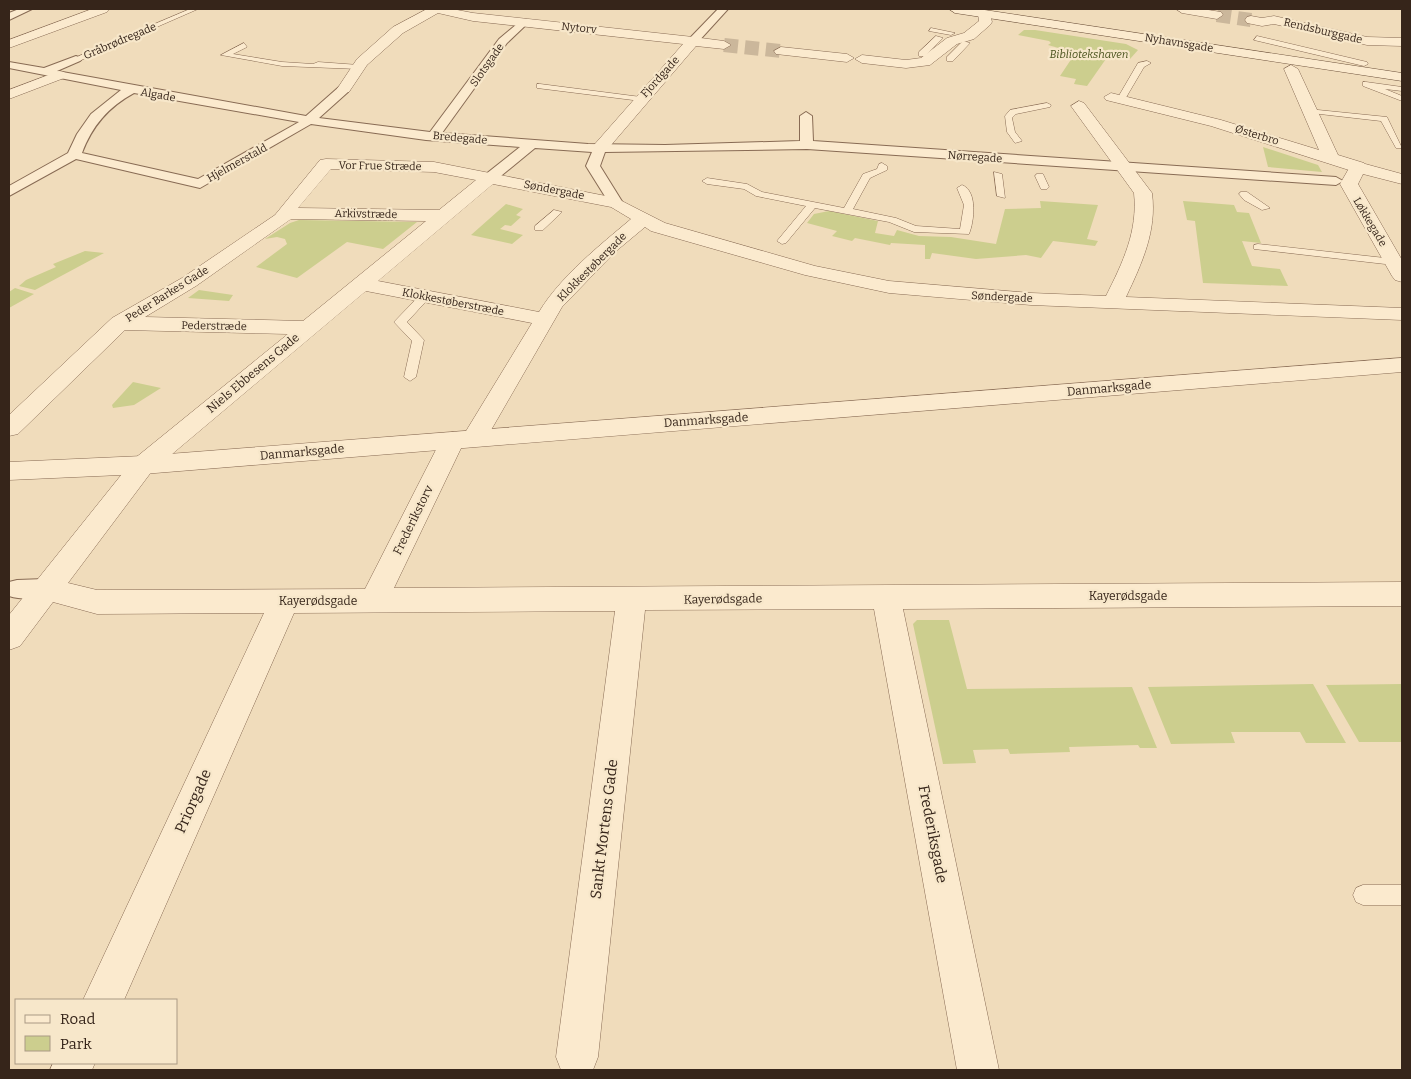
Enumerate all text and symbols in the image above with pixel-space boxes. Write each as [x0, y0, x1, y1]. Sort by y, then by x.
street label: Rendsburggade [1282, 16, 1364, 46]
street label: Gråbrødregade [82, 20, 158, 62]
street label: Nytorv [561, 20, 597, 36]
street label: Nyhavnsgade [1144, 31, 1214, 55]
street label: Slotsgade [467, 41, 507, 89]
park label: Bibliotekshaven [1050, 48, 1129, 61]
street label: Fjordgade [638, 54, 682, 100]
street label: Algade [139, 86, 177, 104]
street label: Østerbro [1233, 122, 1281, 148]
street label: Bredegade [432, 129, 488, 147]
street label: Hjelmerstald [205, 141, 270, 185]
street label: Nørregade [947, 149, 1003, 165]
street label: Vor Frue Stræde [338, 159, 422, 173]
street label: Søndergade [523, 178, 585, 202]
street label: Løkkegade [1350, 195, 1390, 249]
street label: Arkivstræde [335, 207, 397, 221]
street label: Klokkestøbergade [555, 230, 629, 304]
street label: Peder Barkes Gade [123, 263, 211, 325]
street label: Klokkestøberstræde [401, 286, 505, 318]
street label: Søndergade [971, 289, 1033, 305]
street label: Pederstræde [181, 319, 247, 333]
street label: Niels Ebbesens Gade [204, 330, 302, 416]
street label: Danmarksgade [1066, 377, 1152, 399]
street label: Danmarksgade [663, 410, 749, 430]
street label: Danmarksgade [259, 441, 345, 463]
street label: Frederikstorv [390, 482, 436, 557]
street label: Kayerødsgade [1089, 589, 1167, 603]
street label: Kayerødsgade [684, 591, 762, 607]
street label: Kayerødsgade [279, 594, 357, 608]
street label: Sankt Mortens Gade [586, 758, 622, 900]
street label: Priorgade [171, 766, 215, 836]
street label: Frederiksgade [915, 783, 951, 885]
legend [15, 999, 178, 1064]
text: Road [60, 1010, 95, 1028]
text: Park [60, 1035, 92, 1053]

